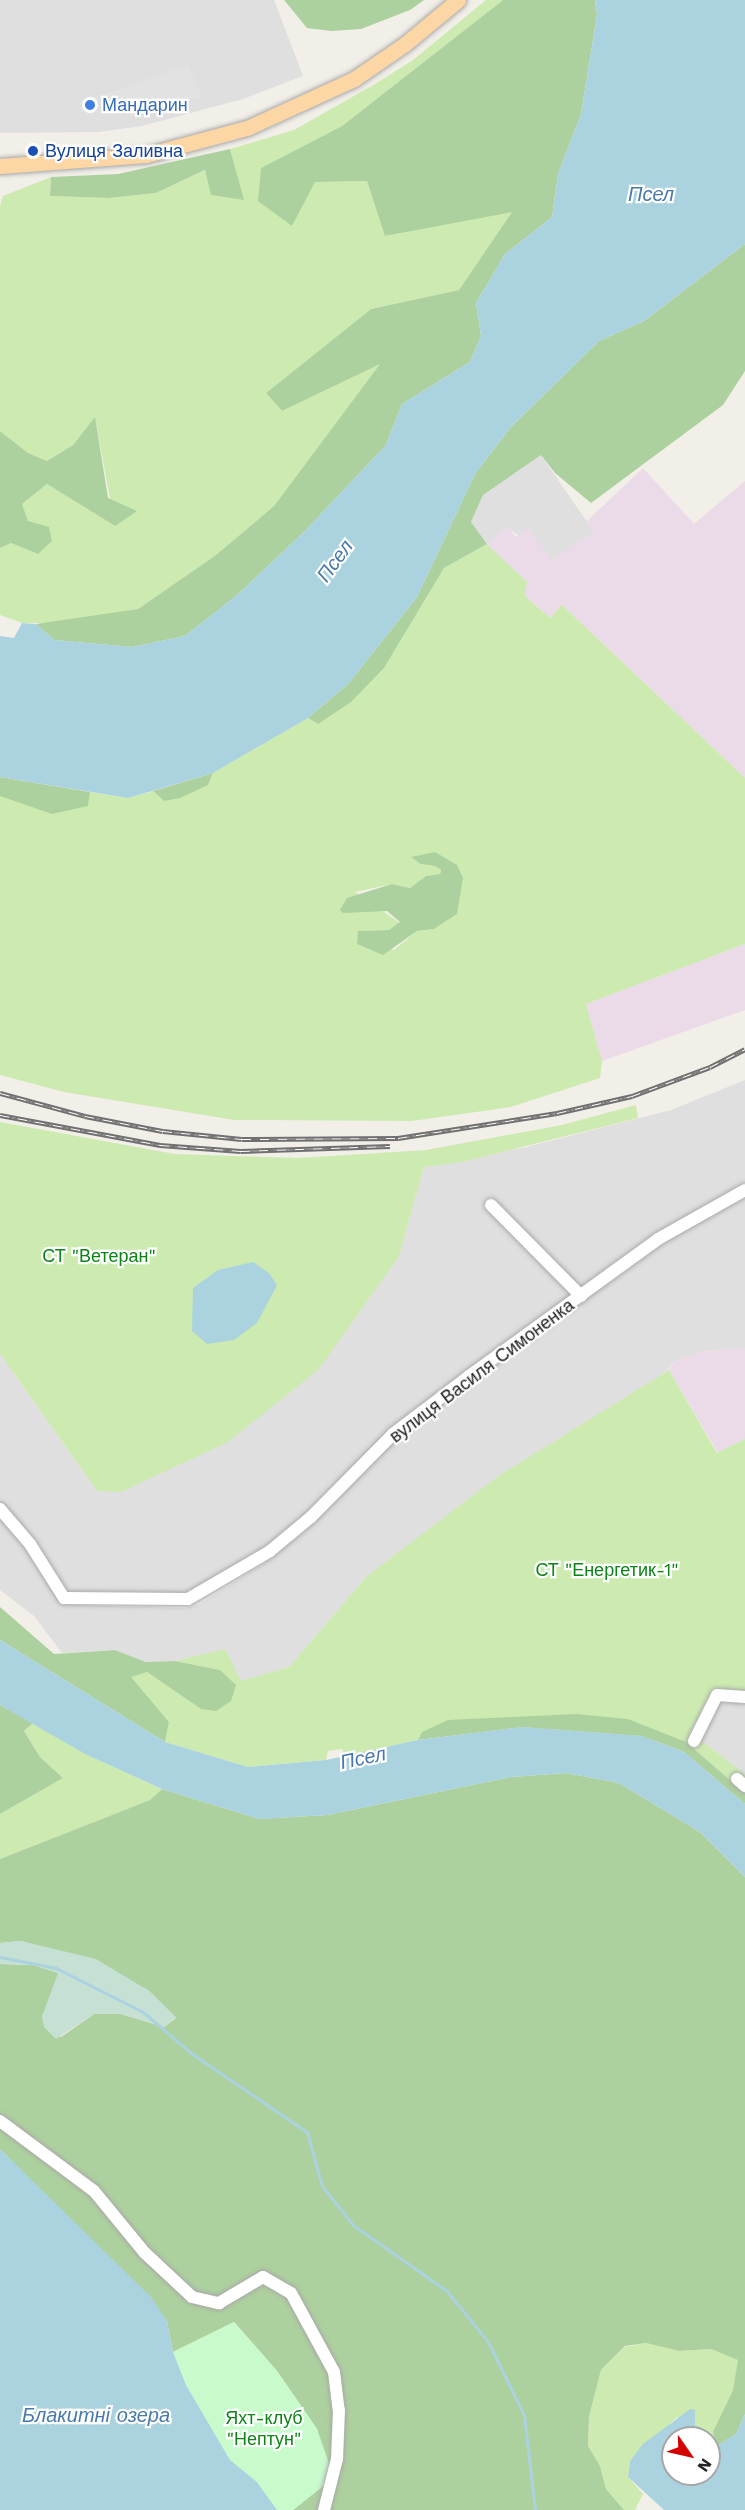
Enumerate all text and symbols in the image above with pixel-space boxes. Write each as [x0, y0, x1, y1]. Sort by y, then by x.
place label: Мандарин [102, 94, 188, 116]
marker: Мандарин [83, 98, 97, 112]
place label: Вулиця Заливна [45, 140, 183, 162]
marker: Вулиця Заливна [26, 144, 40, 158]
water label: Псел [628, 182, 674, 206]
water label: Псел [312, 535, 358, 587]
park label: СТ "Ветеран" [42, 1245, 156, 1267]
street label: вулиця Василя Симоненка [385, 1294, 579, 1448]
park label: СТ "Енергетик-1" [535, 1559, 679, 1581]
water label: Псел [338, 1741, 388, 1775]
water label: Блакитні озера [22, 2403, 170, 2427]
park label: Яхт-клуб "Нептун" [225, 2408, 303, 2450]
north arrow [661, 2426, 721, 2486]
text: N [693, 2455, 716, 2475]

